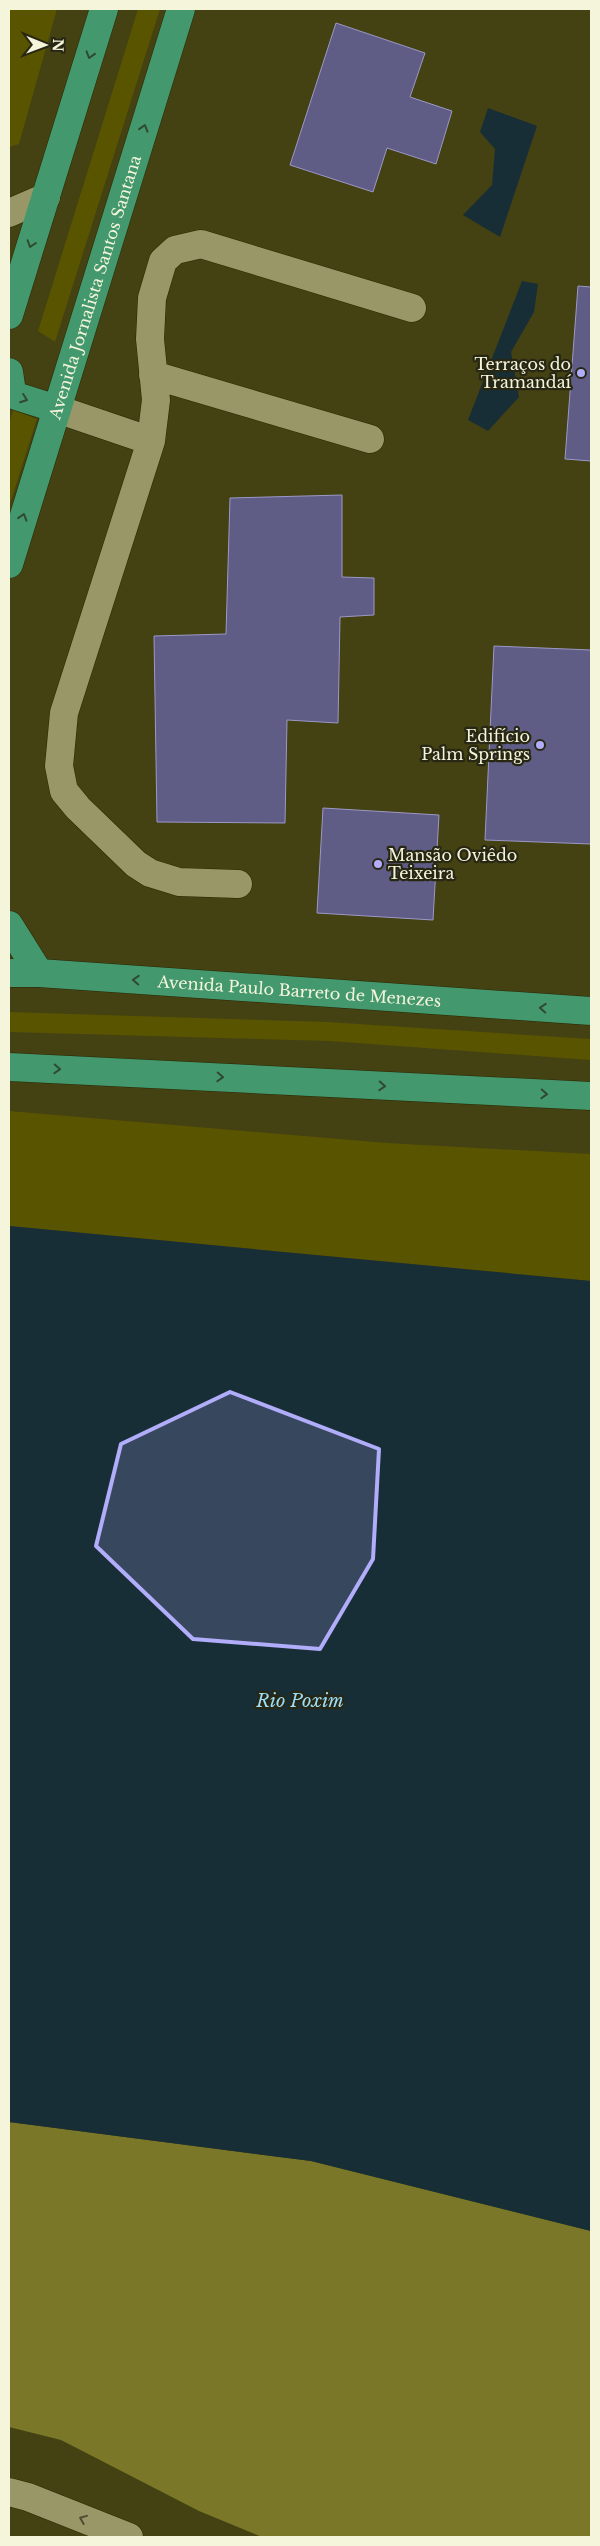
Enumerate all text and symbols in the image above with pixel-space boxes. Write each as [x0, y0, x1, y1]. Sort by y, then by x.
north arrow [20, 20, 70, 70]
text: N [49, 38, 67, 52]
one-way arrow [85, 51, 95, 59]
one-way arrow [138, 124, 148, 133]
street label: Avenida Jornalista Santos Santana [44, 152, 145, 423]
one-way arrow [27, 239, 37, 248]
place label: Terraços do Tramandaí [474, 354, 572, 392]
marker: Terraços do Tramandaí [575, 367, 587, 379]
one-way arrow [19, 393, 28, 403]
one-way arrow [18, 514, 28, 522]
place label: Edifício Palm Springs [421, 726, 530, 764]
marker: Edifício Palm Springs [534, 739, 546, 751]
place label: Mansão Oviêdo Teixeira [388, 845, 517, 883]
marker: Mansão Oviêdo Teixeira [372, 858, 384, 870]
street label: Avenida Paulo Barreto de Menezes [156, 971, 442, 1011]
one-way arrow [132, 975, 140, 986]
one-way arrow [538, 1003, 546, 1014]
one-way arrow [54, 1064, 62, 1075]
one-way arrow [216, 1072, 224, 1083]
one-way arrow [378, 1080, 386, 1091]
one-way arrow [541, 1088, 549, 1099]
water label: Rio Poxim [255, 1690, 344, 1712]
one-way arrow [80, 2515, 88, 2525]

